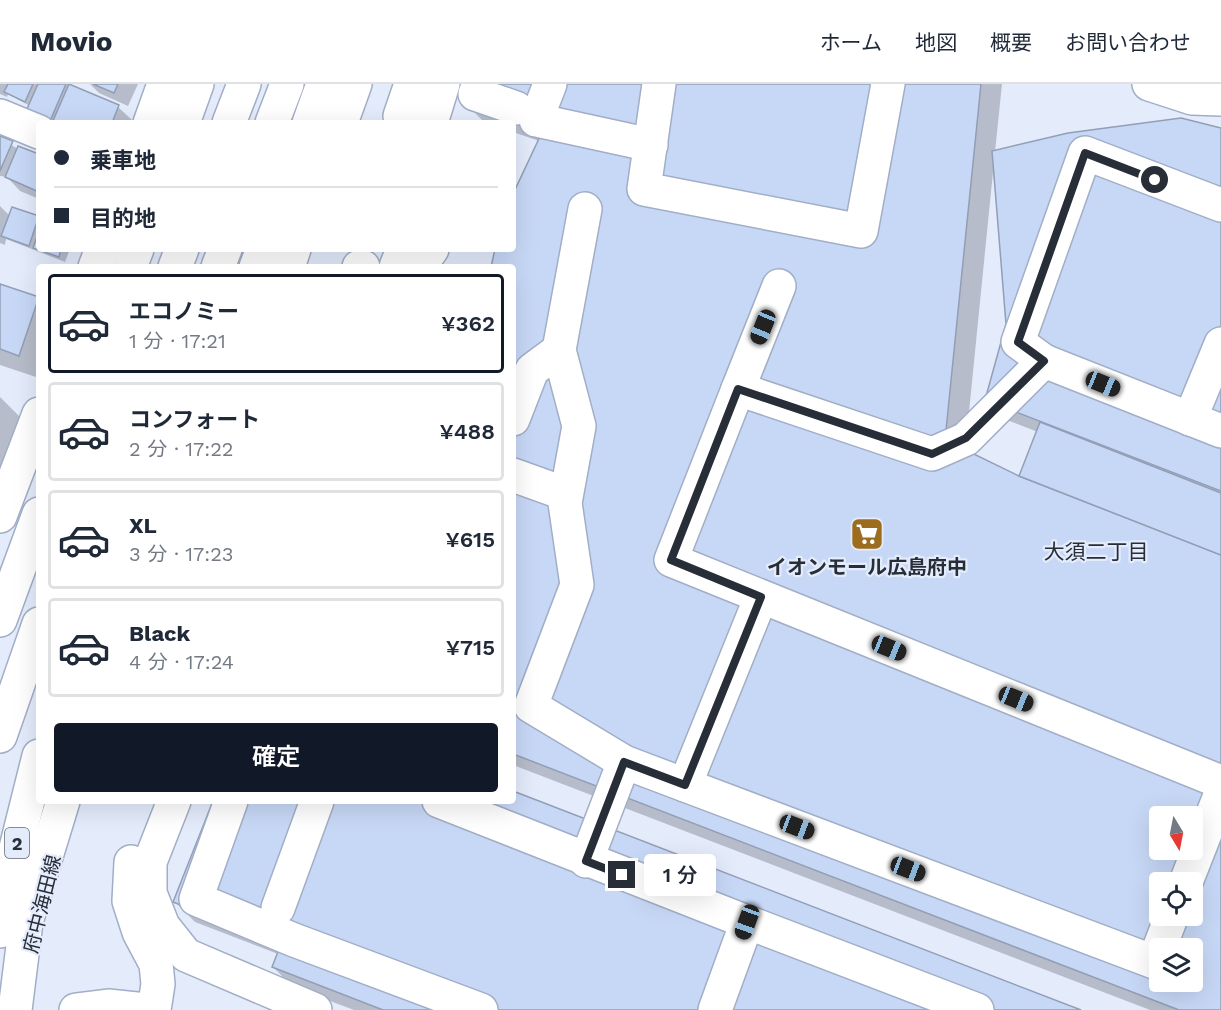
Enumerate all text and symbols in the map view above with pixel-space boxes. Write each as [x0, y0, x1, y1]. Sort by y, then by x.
text: Movio [30, 25, 113, 58]
text: ホーム [820, 30, 882, 55]
text: 地図 [915, 30, 957, 55]
text: 概要 [990, 30, 1032, 55]
text: お問い合わせ [1065, 30, 1191, 55]
text: 乗車地 [90, 148, 156, 173]
route start [1141, 166, 1168, 193]
text: 目的地 [90, 206, 156, 231]
icon: car [57, 297, 111, 351]
text: エコノミー [129, 299, 239, 324]
car [748, 307, 778, 347]
text: ¥362 [441, 311, 495, 336]
text: 1 分 · 17:21 [129, 329, 226, 353]
car [1083, 369, 1123, 399]
icon: car [57, 405, 111, 459]
text: コンフォート [129, 407, 260, 432]
text: ¥488 [439, 419, 495, 444]
text: 2 分 · 17:22 [129, 437, 234, 461]
icon: car [57, 513, 111, 567]
text: XL [129, 513, 157, 538]
supermarket icon: イオンモール広島府中 [849, 516, 885, 552]
text: ¥615 [446, 527, 495, 552]
district label: 大須二丁目 [1044, 539, 1149, 564]
text: 3 分 · 17:23 [129, 542, 234, 566]
place label: イオンモール広島府中 [767, 555, 967, 579]
icon: car [57, 621, 111, 675]
text: Black [129, 621, 190, 646]
car [869, 633, 909, 663]
text: ¥715 [446, 635, 495, 660]
text: 4 分 · 17:24 [129, 650, 234, 674]
car [996, 684, 1036, 714]
button: 確定 [54, 723, 498, 792]
north arrow [1149, 806, 1203, 860]
map controls [1149, 806, 1203, 992]
car [777, 812, 817, 842]
road number: 2 [5, 828, 29, 858]
street label: 府中海田線 [18, 853, 66, 955]
callout: 1 分 [643, 854, 715, 896]
car [888, 854, 928, 884]
route end [608, 861, 635, 888]
text: 1 分 [663, 863, 697, 887]
button: locate [1149, 872, 1203, 926]
car [732, 902, 762, 942]
button: layers [1149, 938, 1203, 992]

